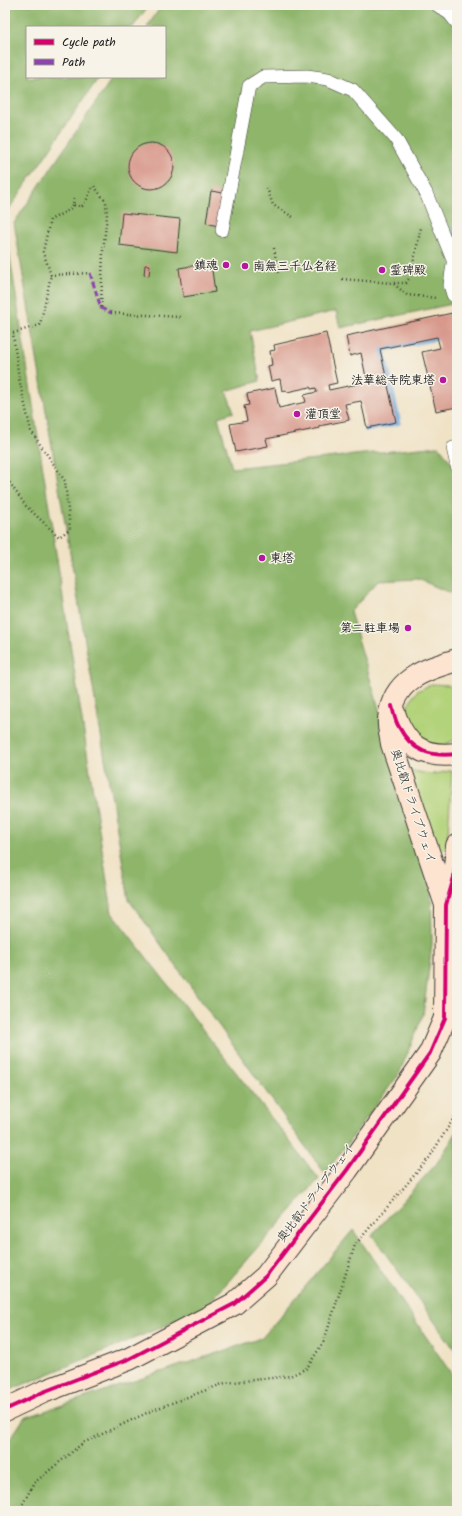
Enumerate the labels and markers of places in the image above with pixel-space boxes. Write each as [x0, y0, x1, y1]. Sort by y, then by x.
place label: 鎮魂 [194, 256, 218, 275]
place label: 南無三千仏名経 [253, 257, 337, 276]
marker: 鎮魂 [221, 260, 231, 270]
marker: 南無三千仏名経 [240, 261, 250, 271]
place label: 霊碑殿 [390, 261, 426, 280]
marker: 霊碑殿 [377, 265, 387, 275]
place label: 法華総寺院東塔 [351, 371, 435, 390]
marker: 法華総寺院東塔 [438, 375, 448, 385]
place label: 灌頂堂 [305, 405, 341, 424]
marker: 灌頂堂 [292, 409, 302, 419]
place label: 東塔 [270, 549, 294, 568]
marker: 東塔 [257, 553, 267, 563]
place label: 第二駐車場 [340, 619, 400, 638]
marker: 第二駐車場 [403, 623, 413, 633]

